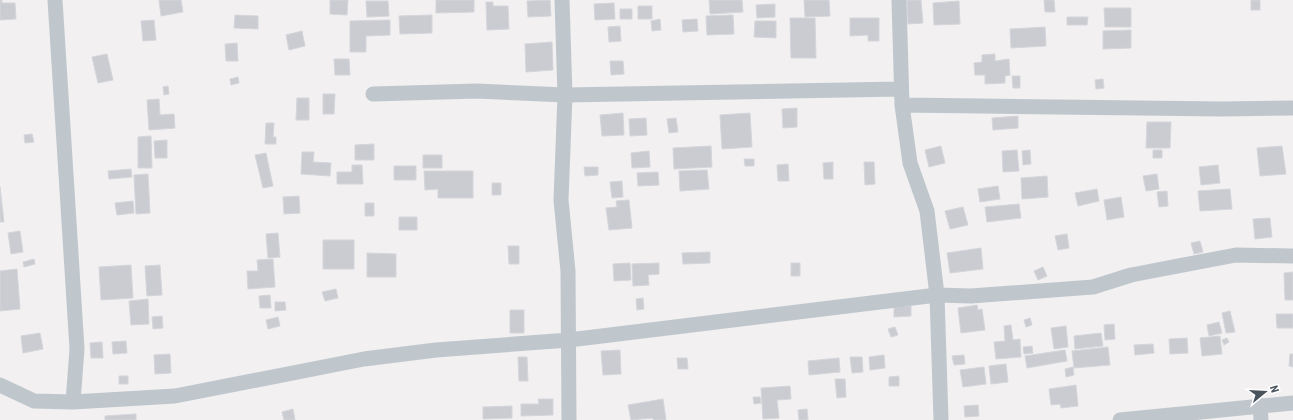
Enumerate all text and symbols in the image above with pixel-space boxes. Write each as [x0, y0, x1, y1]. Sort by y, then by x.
north arrow [1245, 372, 1285, 412]
text: N [1267, 384, 1281, 395]

